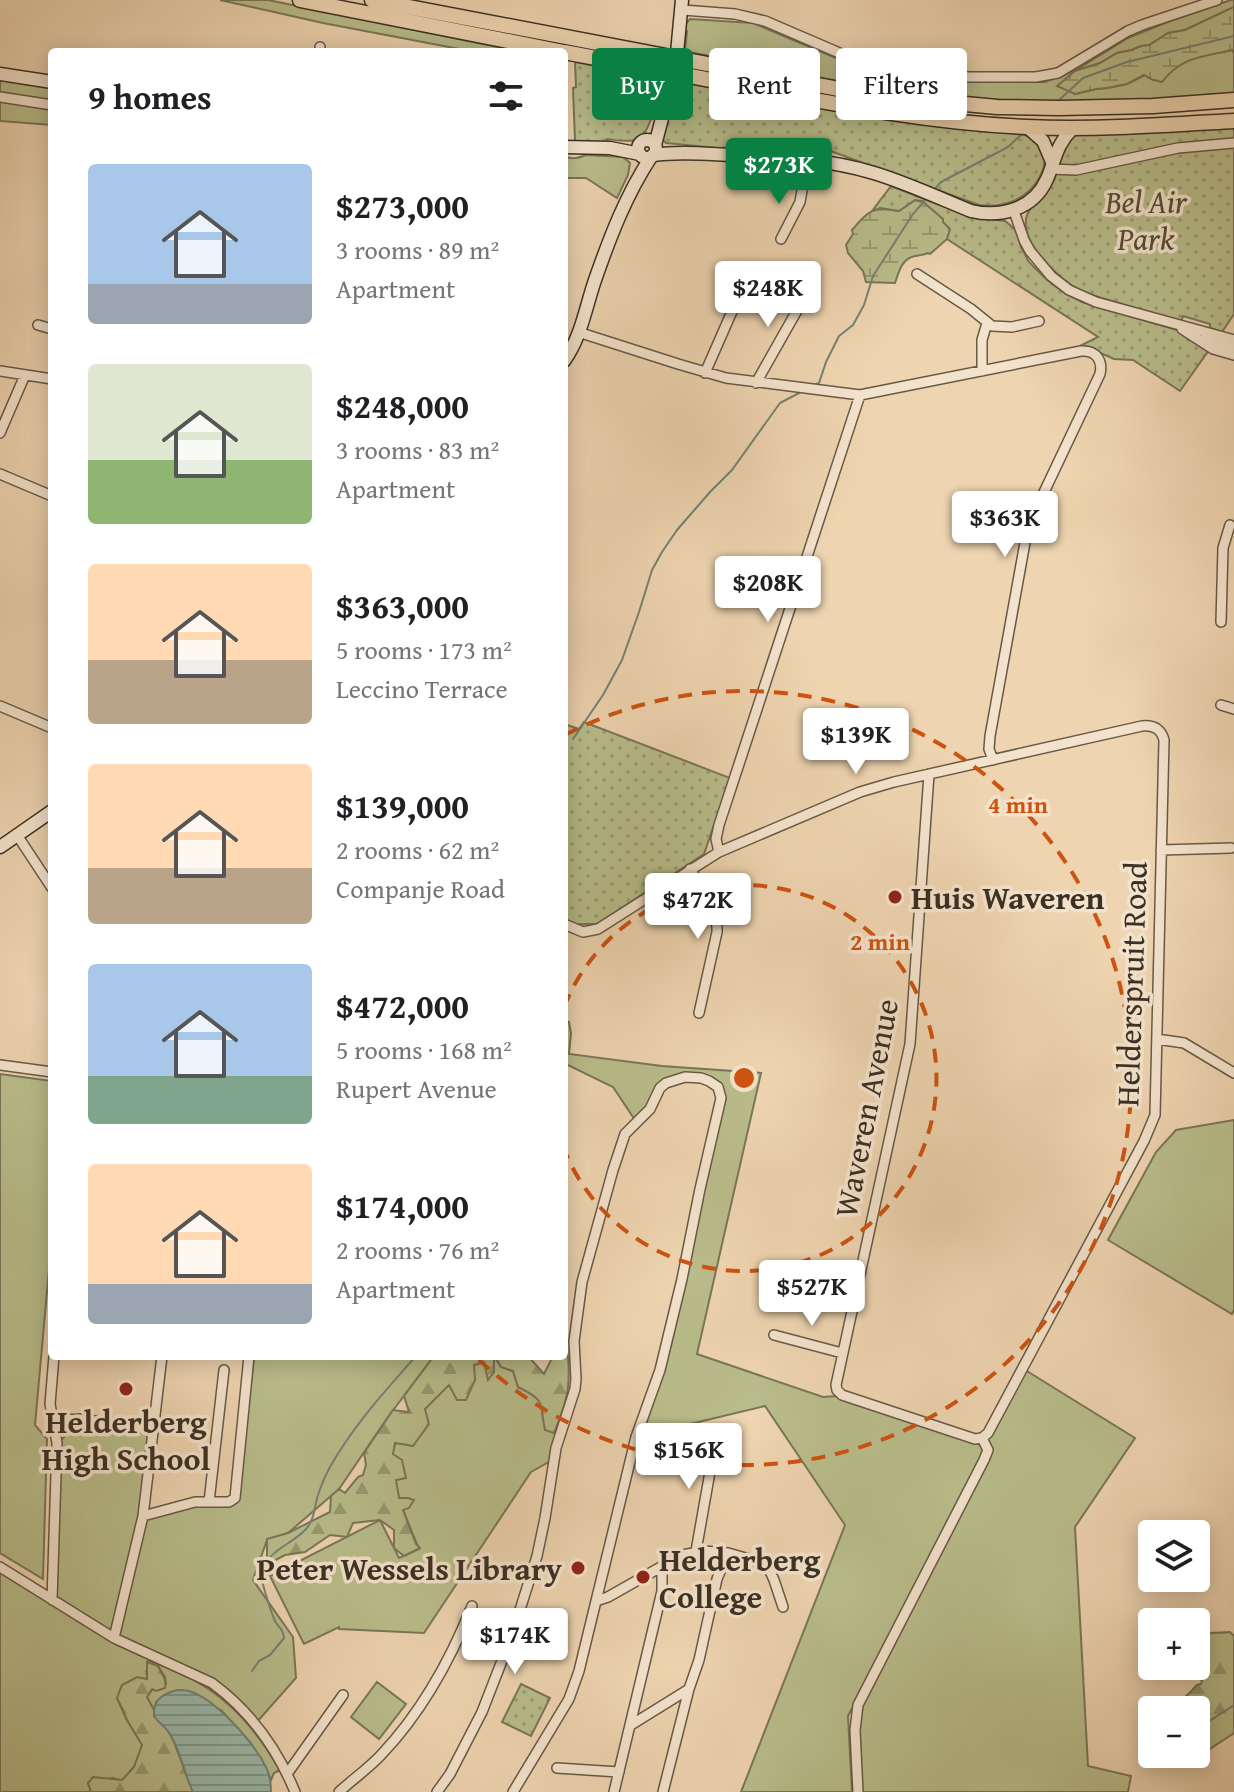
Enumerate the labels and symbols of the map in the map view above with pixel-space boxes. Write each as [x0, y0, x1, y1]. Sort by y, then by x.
pin: $273K [723, 138, 835, 206]
park label: Bel Air Park [1104, 178, 1188, 262]
pin: $248K [712, 261, 824, 329]
pin: $363K [949, 491, 1061, 559]
pin: $208K [712, 556, 824, 624]
pin: $139K [800, 708, 912, 776]
text: 4 min [988, 787, 1048, 822]
street label: Helderspruit Road [1103, 861, 1159, 1107]
pin: $472K [642, 873, 754, 941]
place label: Huis Waveren [911, 874, 1104, 921]
marker: Huis Waveren [886, 888, 904, 906]
text: 2 min [850, 924, 910, 959]
street label: Waveren Avenue [822, 995, 910, 1221]
centre of rings [730, 1064, 758, 1092]
pin: $527K [756, 1260, 868, 1328]
marker: Helderberg High School [117, 1380, 135, 1398]
place label: Helderberg High School [42, 1398, 211, 1482]
pin: $156K [633, 1423, 745, 1491]
place label: Helderberg College [659, 1536, 821, 1620]
place label: Peter Wessels Library [257, 1545, 563, 1592]
marker: Peter Wessels Library [569, 1559, 587, 1577]
marker: Helderberg College [634, 1568, 652, 1586]
pin: $174K [459, 1608, 571, 1676]

